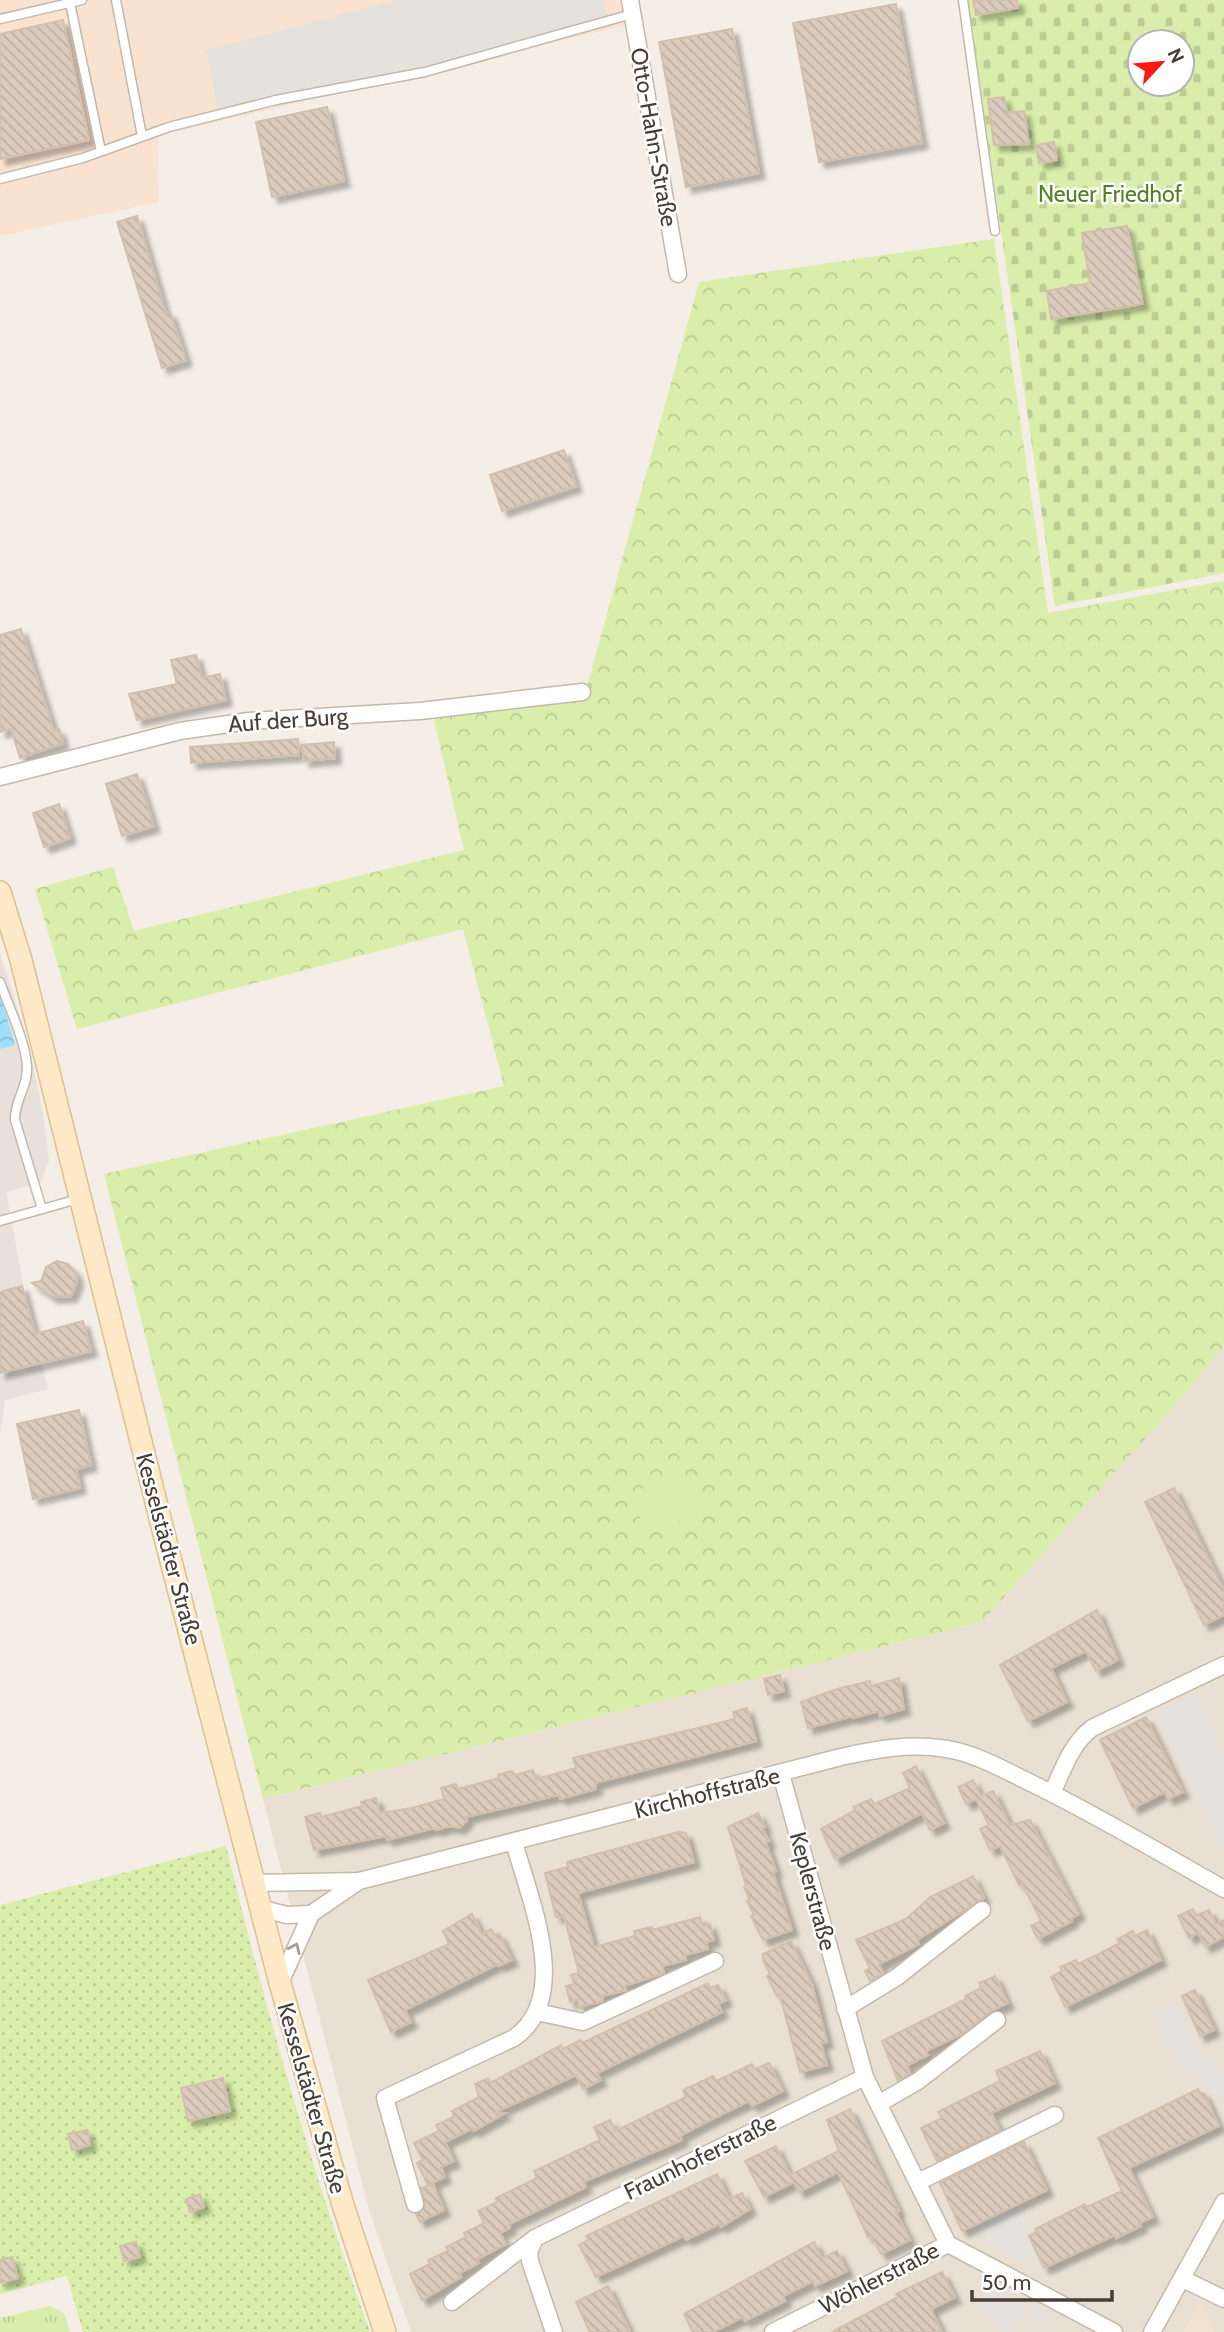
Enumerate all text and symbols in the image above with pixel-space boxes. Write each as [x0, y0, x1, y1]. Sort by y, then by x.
north arrow [1126, 28, 1196, 98]
street label: Otto-Hahn-Straße [624, 45, 684, 229]
text: N [1163, 45, 1189, 67]
park label: Neuer Friedhof [1038, 180, 1182, 208]
street label: Auf der Burg [227, 702, 349, 738]
street label: Kesselstädter Straße [130, 1450, 208, 1648]
street label: Kirchhoffstraße [631, 1761, 783, 1825]
street label: Keplerstraße [784, 1829, 842, 1954]
one-way arrow [287, 1943, 301, 1955]
street label: Kesselstädter Straße [271, 1999, 353, 2197]
street label: Fraunhoferstraße [619, 2108, 781, 2206]
street label: Wöhlerstraße [814, 2236, 944, 2320]
scale bar [972, 2258, 1112, 2302]
text: 50 m [982, 2270, 1031, 2295]

